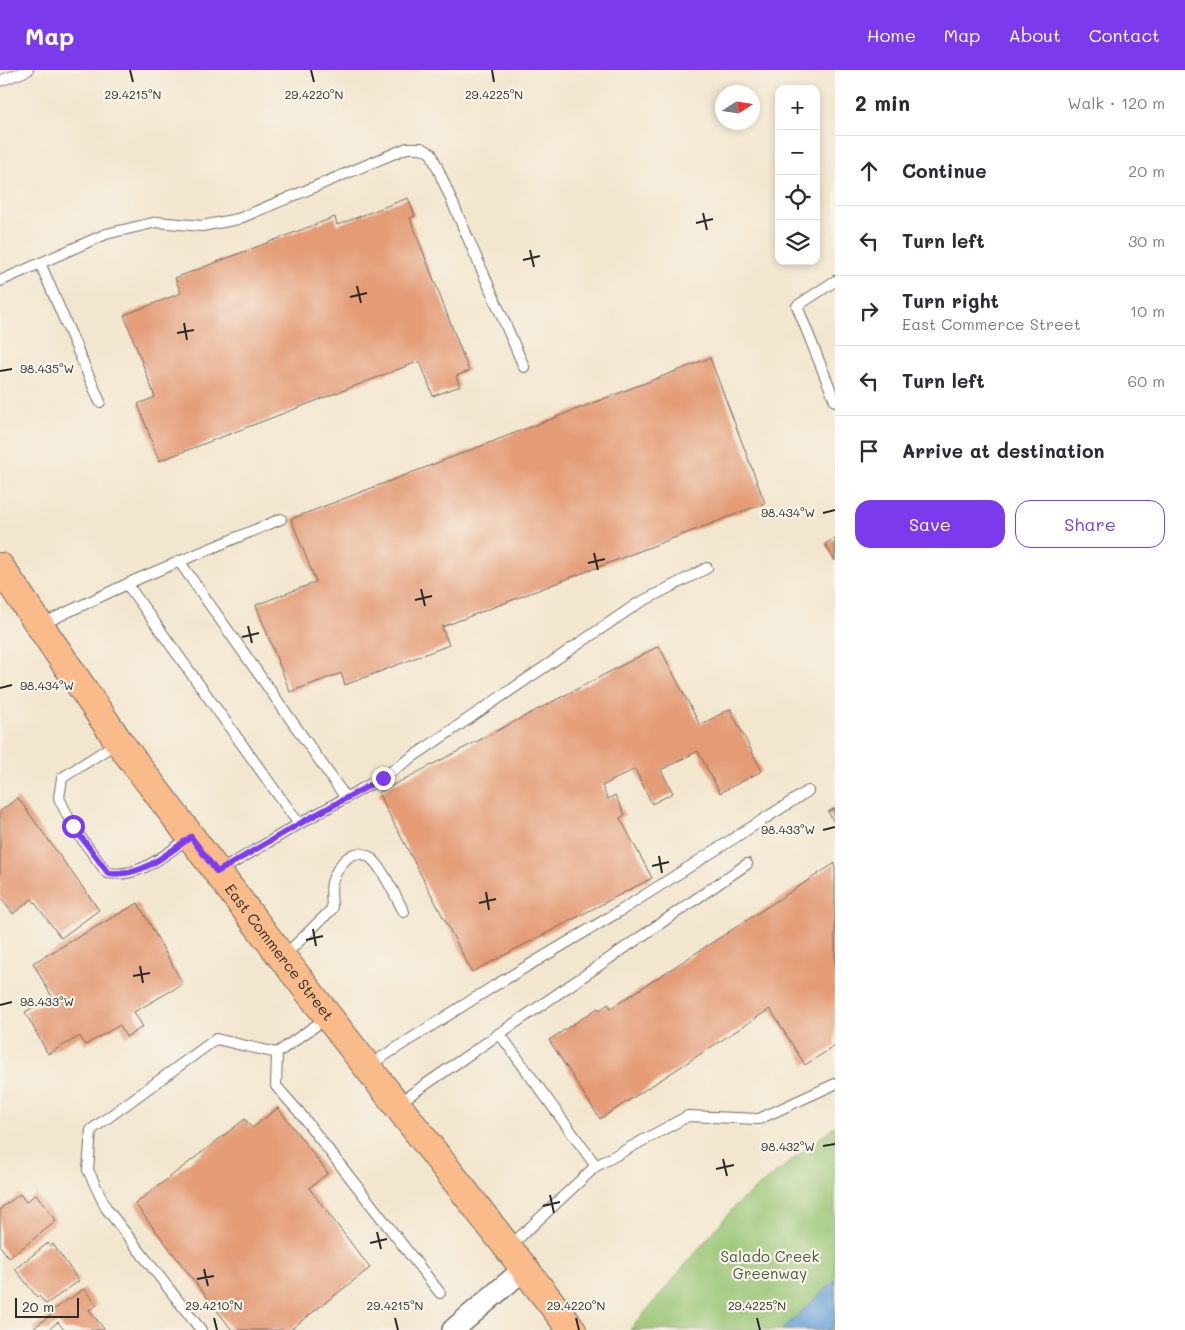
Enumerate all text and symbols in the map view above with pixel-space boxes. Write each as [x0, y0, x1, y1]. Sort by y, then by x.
text: Map [25, 20, 74, 51]
text: Home [867, 23, 916, 47]
text: Map [944, 23, 980, 47]
text: About [1008, 23, 1061, 47]
text: Contact [1089, 23, 1160, 47]
north arrow [715, 85, 760, 130]
map controls [775, 85, 820, 265]
button: + [775, 85, 820, 130]
text: 29.4215°N [105, 86, 161, 102]
text: 29.4220°N [285, 86, 343, 102]
text: 29.4225°N [465, 86, 523, 102]
text: 2 min [855, 89, 910, 116]
text: Walk · 120 m [1067, 92, 1165, 113]
button: − [775, 130, 820, 175]
icon: ahead [855, 157, 883, 185]
text: Continue [902, 158, 987, 183]
text: 20 m [1128, 160, 1165, 181]
button: locate [775, 175, 820, 220]
button: layers [775, 220, 820, 265]
icon: left [855, 227, 883, 255]
text: Turn left [902, 228, 985, 253]
text: 30 m [1128, 230, 1165, 251]
text: Turn right [902, 288, 999, 313]
icon: right [855, 297, 883, 325]
text: 10 m [1130, 300, 1165, 321]
text: East Commerce Street [902, 313, 1081, 334]
text: 98.435°W [20, 360, 74, 376]
icon: left [855, 367, 883, 395]
text: Turn left [902, 368, 985, 393]
text: 60 m [1128, 370, 1165, 391]
icon: arrive [855, 437, 883, 465]
text: Arrive at destination [902, 438, 1105, 463]
button: Save [855, 500, 1005, 548]
button: Share [1015, 500, 1165, 548]
text: 98.434°W [761, 504, 815, 520]
text: 98.434°W [20, 677, 74, 693]
route end [372, 767, 395, 790]
route start [62, 815, 85, 838]
text: 98.433°W [761, 821, 815, 837]
street label: East Commerce Street [221, 879, 339, 1025]
text: 98.433°W [20, 993, 74, 1009]
text: 98.432°W [761, 1138, 815, 1154]
park label: Salado Creek Greenway [721, 1246, 819, 1283]
scale bar [15, 1295, 79, 1318]
text: 20 m [22, 1297, 54, 1316]
text: 29.4210°N [185, 1297, 243, 1313]
text: 29.4215°N [367, 1297, 423, 1313]
text: 29.4220°N [547, 1297, 605, 1313]
text: 29.4225°N [728, 1297, 786, 1313]

